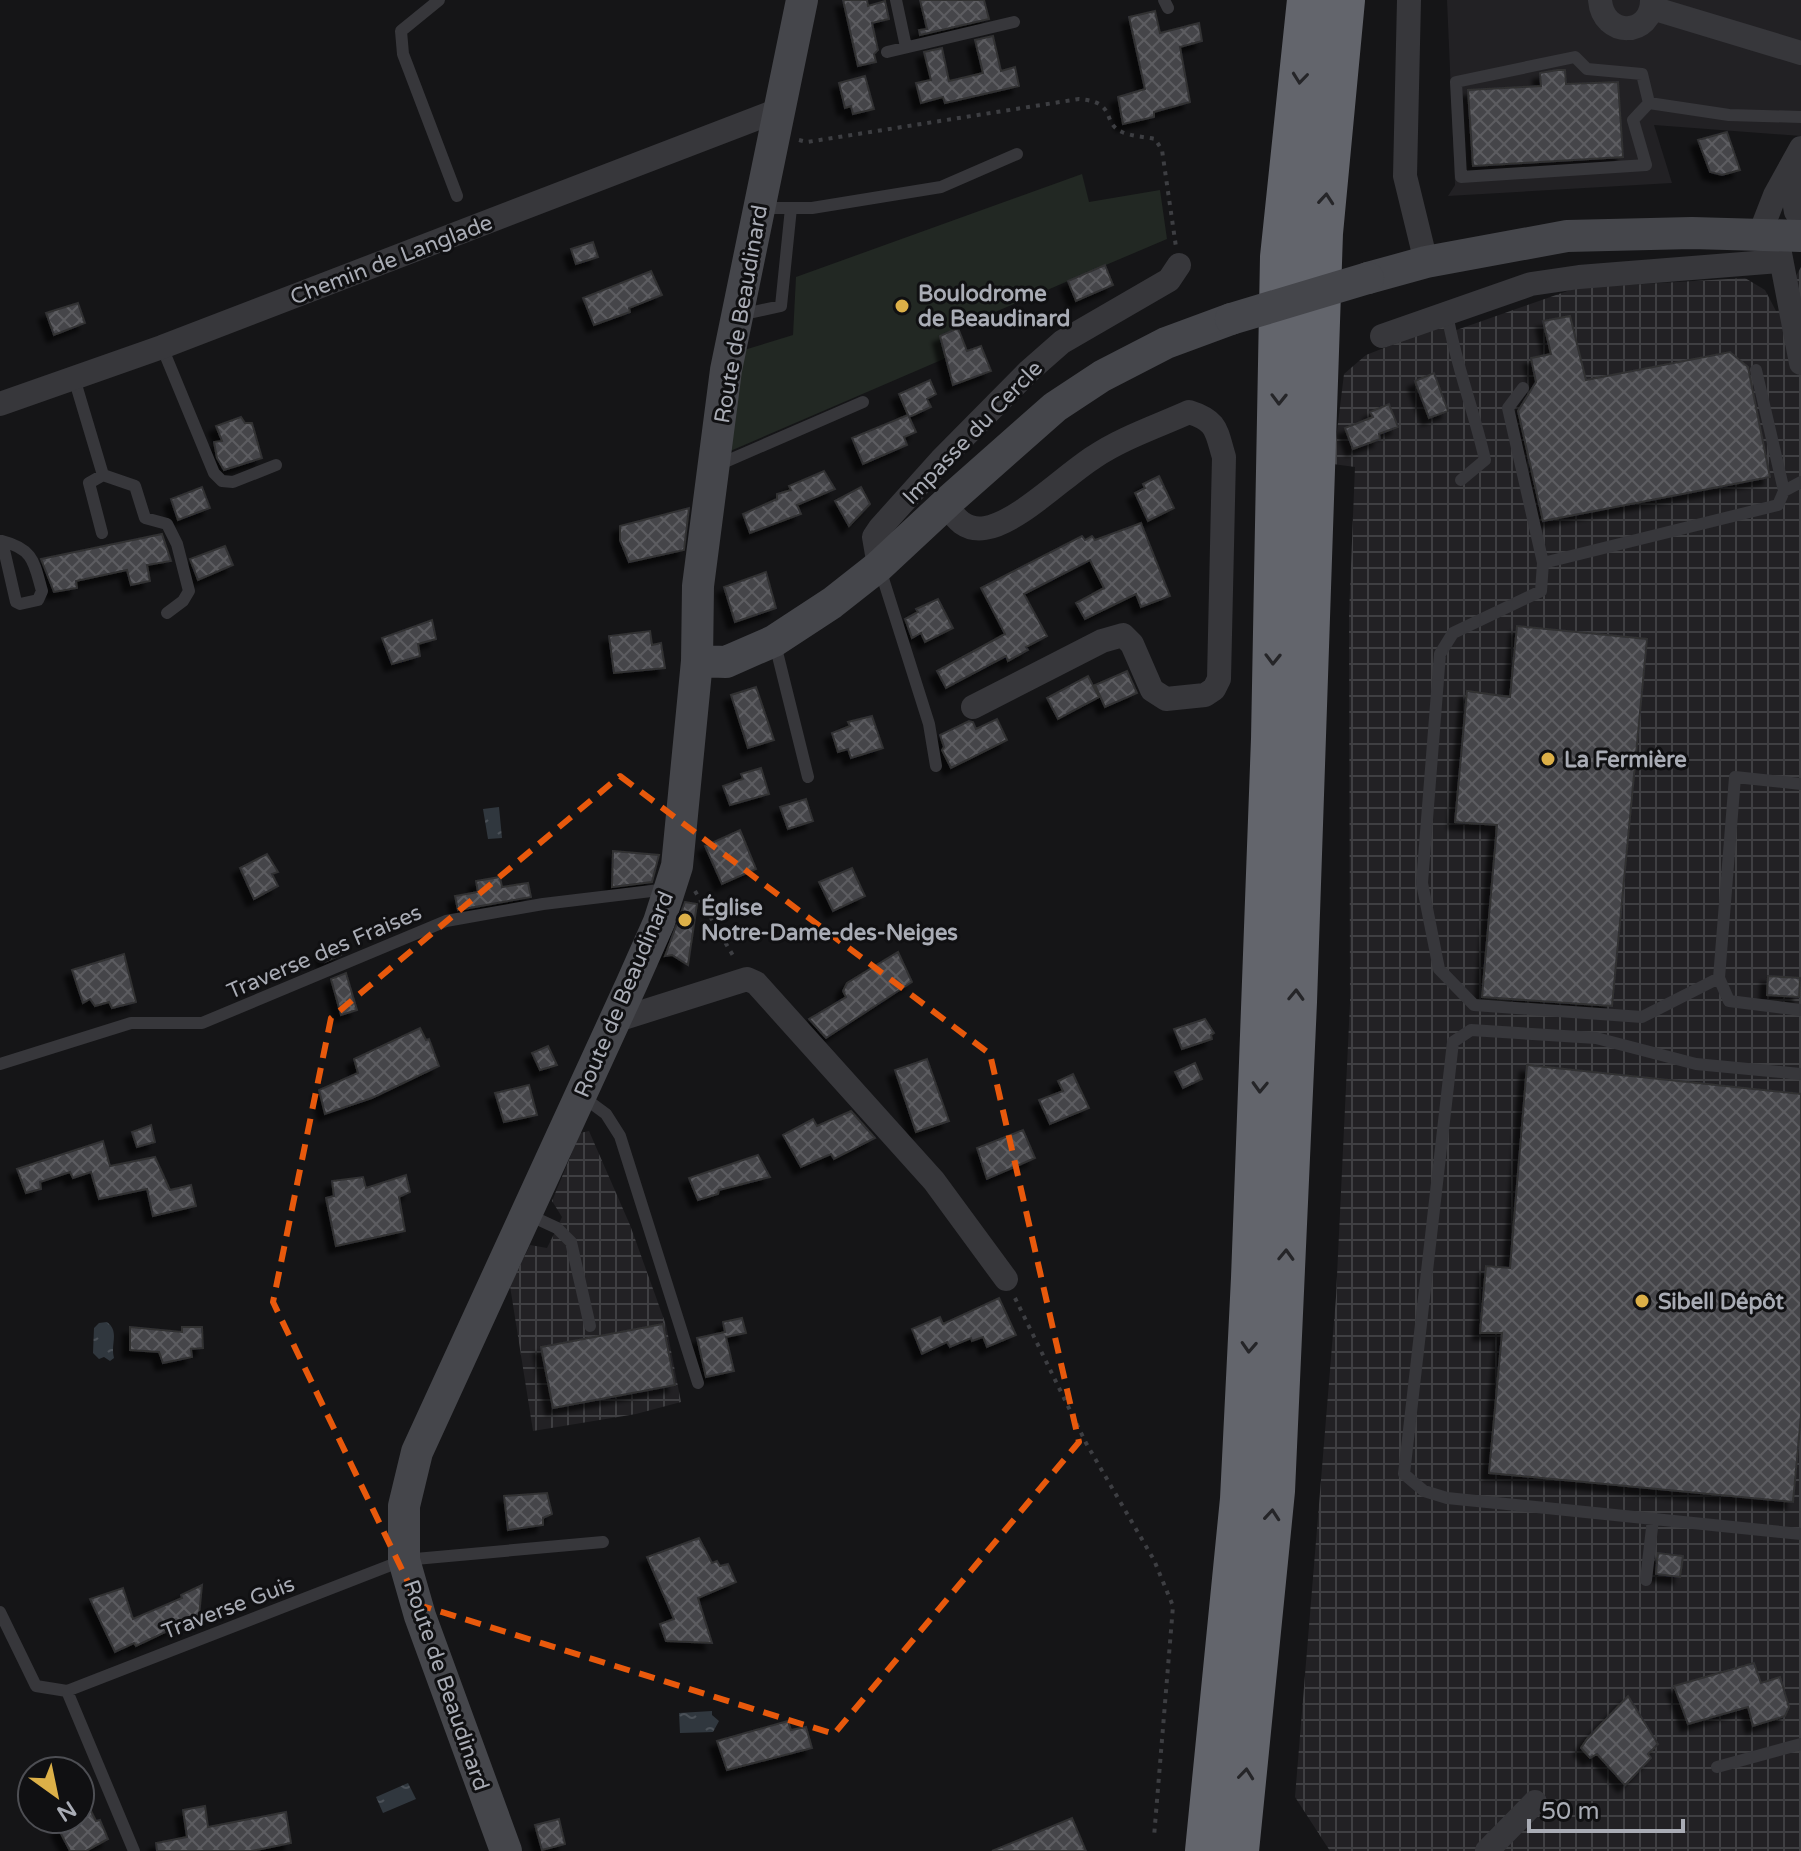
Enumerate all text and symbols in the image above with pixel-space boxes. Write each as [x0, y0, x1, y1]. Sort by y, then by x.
one-way arrow [1292, 72, 1309, 85]
one-way arrow [1317, 192, 1334, 205]
street label: Route de Beaudinard [709, 203, 773, 425]
street label: Chemin de Langlade [287, 209, 496, 311]
place label: Boulodrome de Beaudinard [918, 281, 1070, 332]
marker: Boulodrome de Beaudinard [893, 297, 911, 315]
street label: Impasse du Cercle [897, 355, 1048, 510]
one-way arrow [1270, 393, 1287, 406]
one-way arrow [1265, 653, 1282, 666]
place label: La Fermière [1564, 747, 1687, 773]
marker: La Fermière [1539, 750, 1557, 768]
street label: Route de Beaudinard [569, 887, 679, 1101]
place label: Église Notre-Dame-des-Neiges [701, 894, 958, 946]
street label: Traverse des Fraises [223, 899, 426, 1005]
marker: Église Notre-Dame-des-Neiges [676, 911, 694, 929]
one-way arrow [1287, 988, 1304, 1001]
one-way arrow [1251, 1081, 1268, 1094]
one-way arrow [1277, 1248, 1294, 1261]
place label: Sibell Dépôt [1658, 1289, 1785, 1315]
marker: Sibell Dépôt [1633, 1292, 1651, 1310]
one-way arrow [1240, 1341, 1257, 1354]
one-way arrow [1263, 1508, 1280, 1521]
street label: Traverse Guis [158, 1571, 298, 1645]
street label: Route de Beaudinard [398, 1576, 494, 1794]
north arrow [16, 1755, 96, 1835]
one-way arrow [1238, 1767, 1255, 1780]
scale bar [1529, 1783, 1683, 1833]
text: N [52, 1795, 81, 1827]
text: 50 m [1541, 1797, 1599, 1826]

